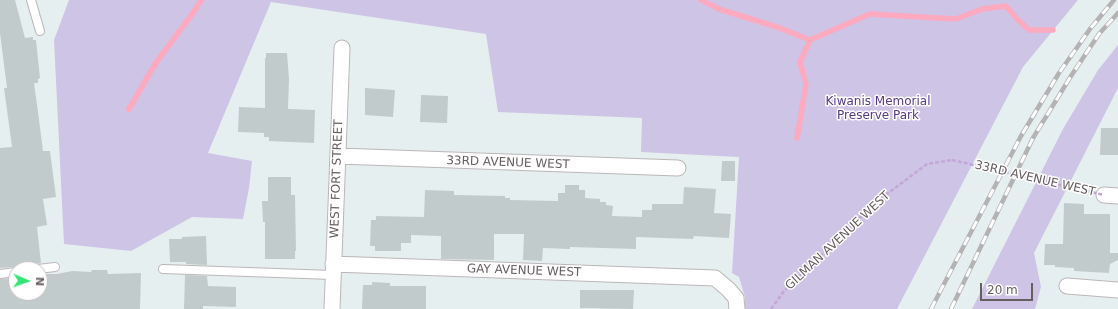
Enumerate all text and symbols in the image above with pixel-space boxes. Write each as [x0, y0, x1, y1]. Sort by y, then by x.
park label: Kiwanis Memorial Preserve Park [825, 95, 931, 123]
street label: WEST FORT STREET [328, 119, 346, 239]
street label: 33RD AVENUE WEST [446, 154, 570, 172]
street label: 33RD AVENUE WEST [973, 158, 1097, 200]
street label: GILMAN AVENUE WEST [783, 189, 893, 293]
north arrow [8, 261, 48, 301]
street label: GAY AVENUE WEST [467, 262, 581, 280]
scale bar [982, 275, 1035, 301]
text: N [33, 277, 46, 286]
text: 20 m [987, 283, 1018, 297]

